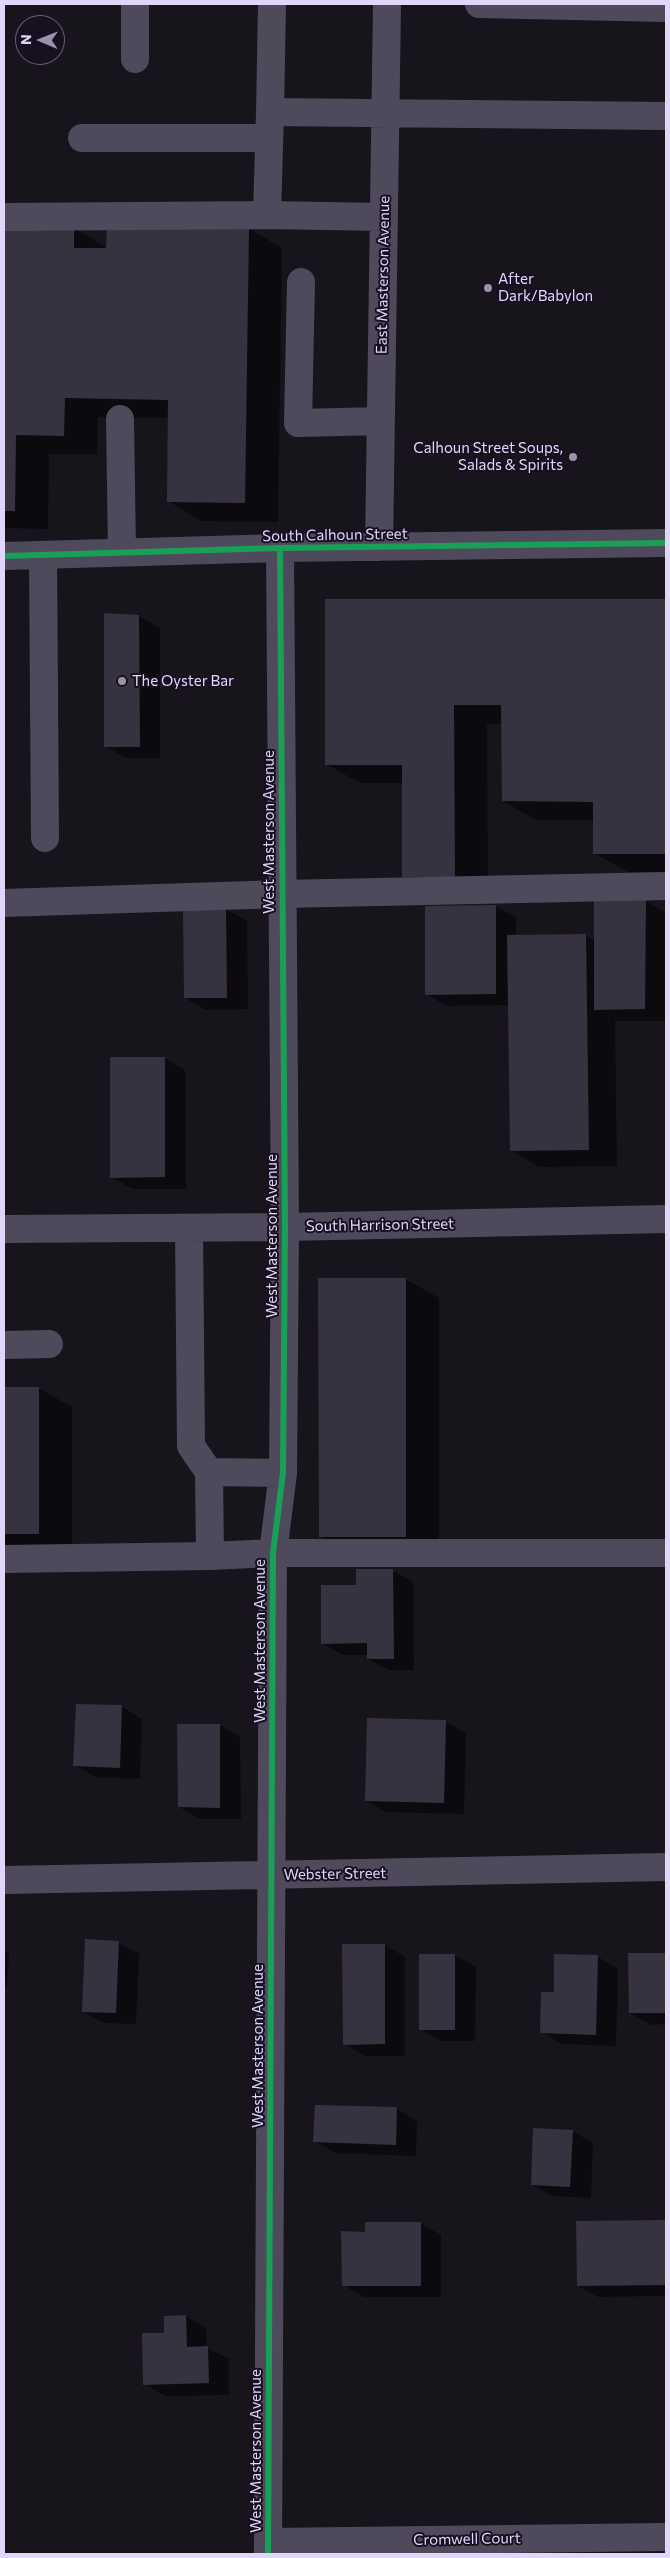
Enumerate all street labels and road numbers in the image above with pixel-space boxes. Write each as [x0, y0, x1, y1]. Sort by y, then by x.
street label: East Masterson Avenue [373, 196, 393, 354]
street label: South Calhoun Street [262, 525, 408, 545]
street label: West Masterson Avenue [260, 750, 278, 914]
street label: West Masterson Avenue [263, 1154, 281, 1318]
street label: South Harrison Street [306, 1215, 454, 1235]
street label: West Masterson Avenue [251, 1559, 269, 1723]
street label: Webster Street [283, 1864, 387, 1884]
street label: West Masterson Avenue [249, 1964, 267, 2128]
street label: West Masterson Avenue [247, 2369, 265, 2533]
street label: Cromwell Court [413, 2529, 521, 2549]

